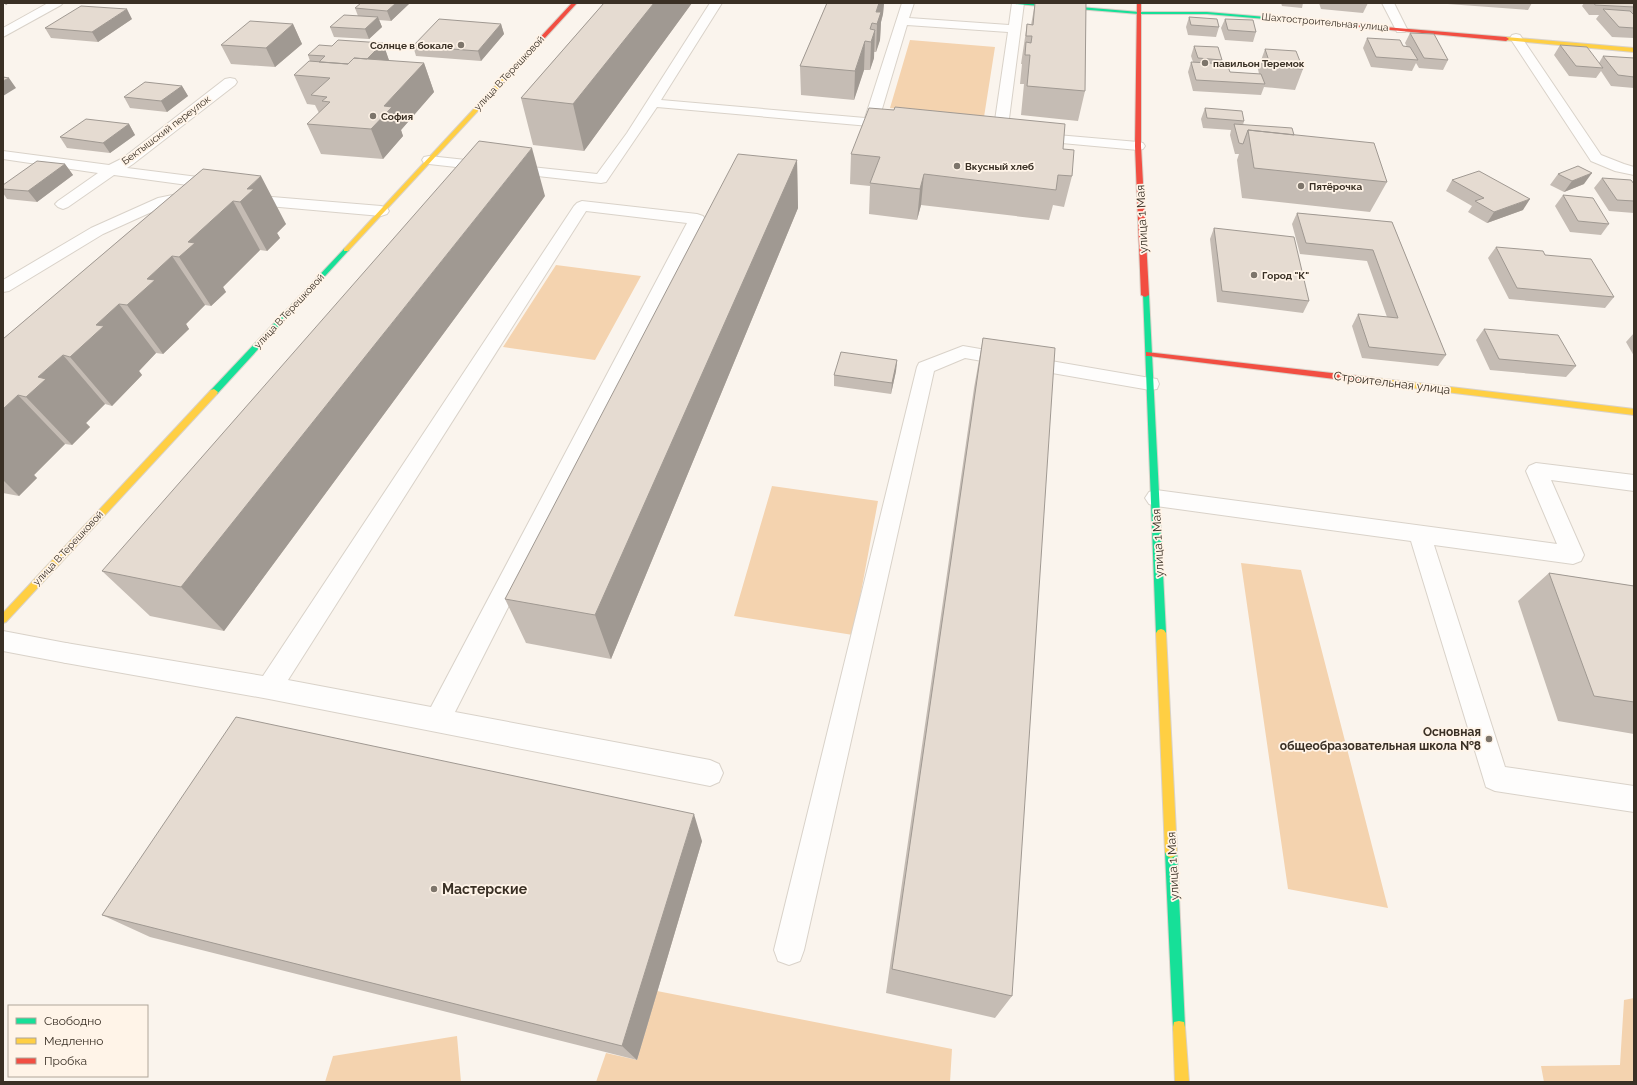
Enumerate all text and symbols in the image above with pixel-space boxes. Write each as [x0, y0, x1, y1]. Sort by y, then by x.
street label: Шахтостроительная улица [1261, 11, 1389, 33]
street label: улица В.Терешковой [472, 33, 546, 112]
place label: Солнце в бокале [370, 40, 453, 51]
marker: Солнце в бокале [456, 40, 466, 50]
marker: павильон Теремок [1200, 58, 1210, 68]
place label: павильон Теремок [1213, 58, 1305, 69]
street label: Бектышский переулок [120, 93, 212, 167]
marker: София [368, 111, 378, 121]
place label: София [381, 111, 413, 122]
marker: Вкусный хлеб [952, 161, 962, 171]
place label: Вкусный хлеб [965, 161, 1034, 172]
marker: Пятёрочка [1296, 181, 1306, 191]
place label: Пятёрочка [1309, 181, 1362, 192]
street label: улица 1 Мая [1133, 184, 1151, 254]
marker: Город "К" [1249, 270, 1259, 280]
place label: Город "К" [1262, 270, 1309, 281]
street label: улица В.Терешковой [252, 271, 326, 350]
street label: Строительная улица [1333, 369, 1451, 397]
street label: улица В.Терешковой [31, 508, 105, 587]
street label: улица 1 Мая [1149, 508, 1167, 578]
place label: Основная общеобразовательная школа №8 [1280, 725, 1481, 753]
marker: Основная общеобразовательная школа №8 [1484, 734, 1494, 744]
street label: улица 1 Мая [1164, 831, 1182, 901]
place label: Мастерские [442, 881, 528, 897]
marker: Мастерские [429, 884, 439, 894]
legend [8, 1005, 148, 1077]
text: Свободно [44, 1014, 101, 1028]
text: Медленно [44, 1034, 103, 1048]
text: Пробка [44, 1054, 87, 1068]

